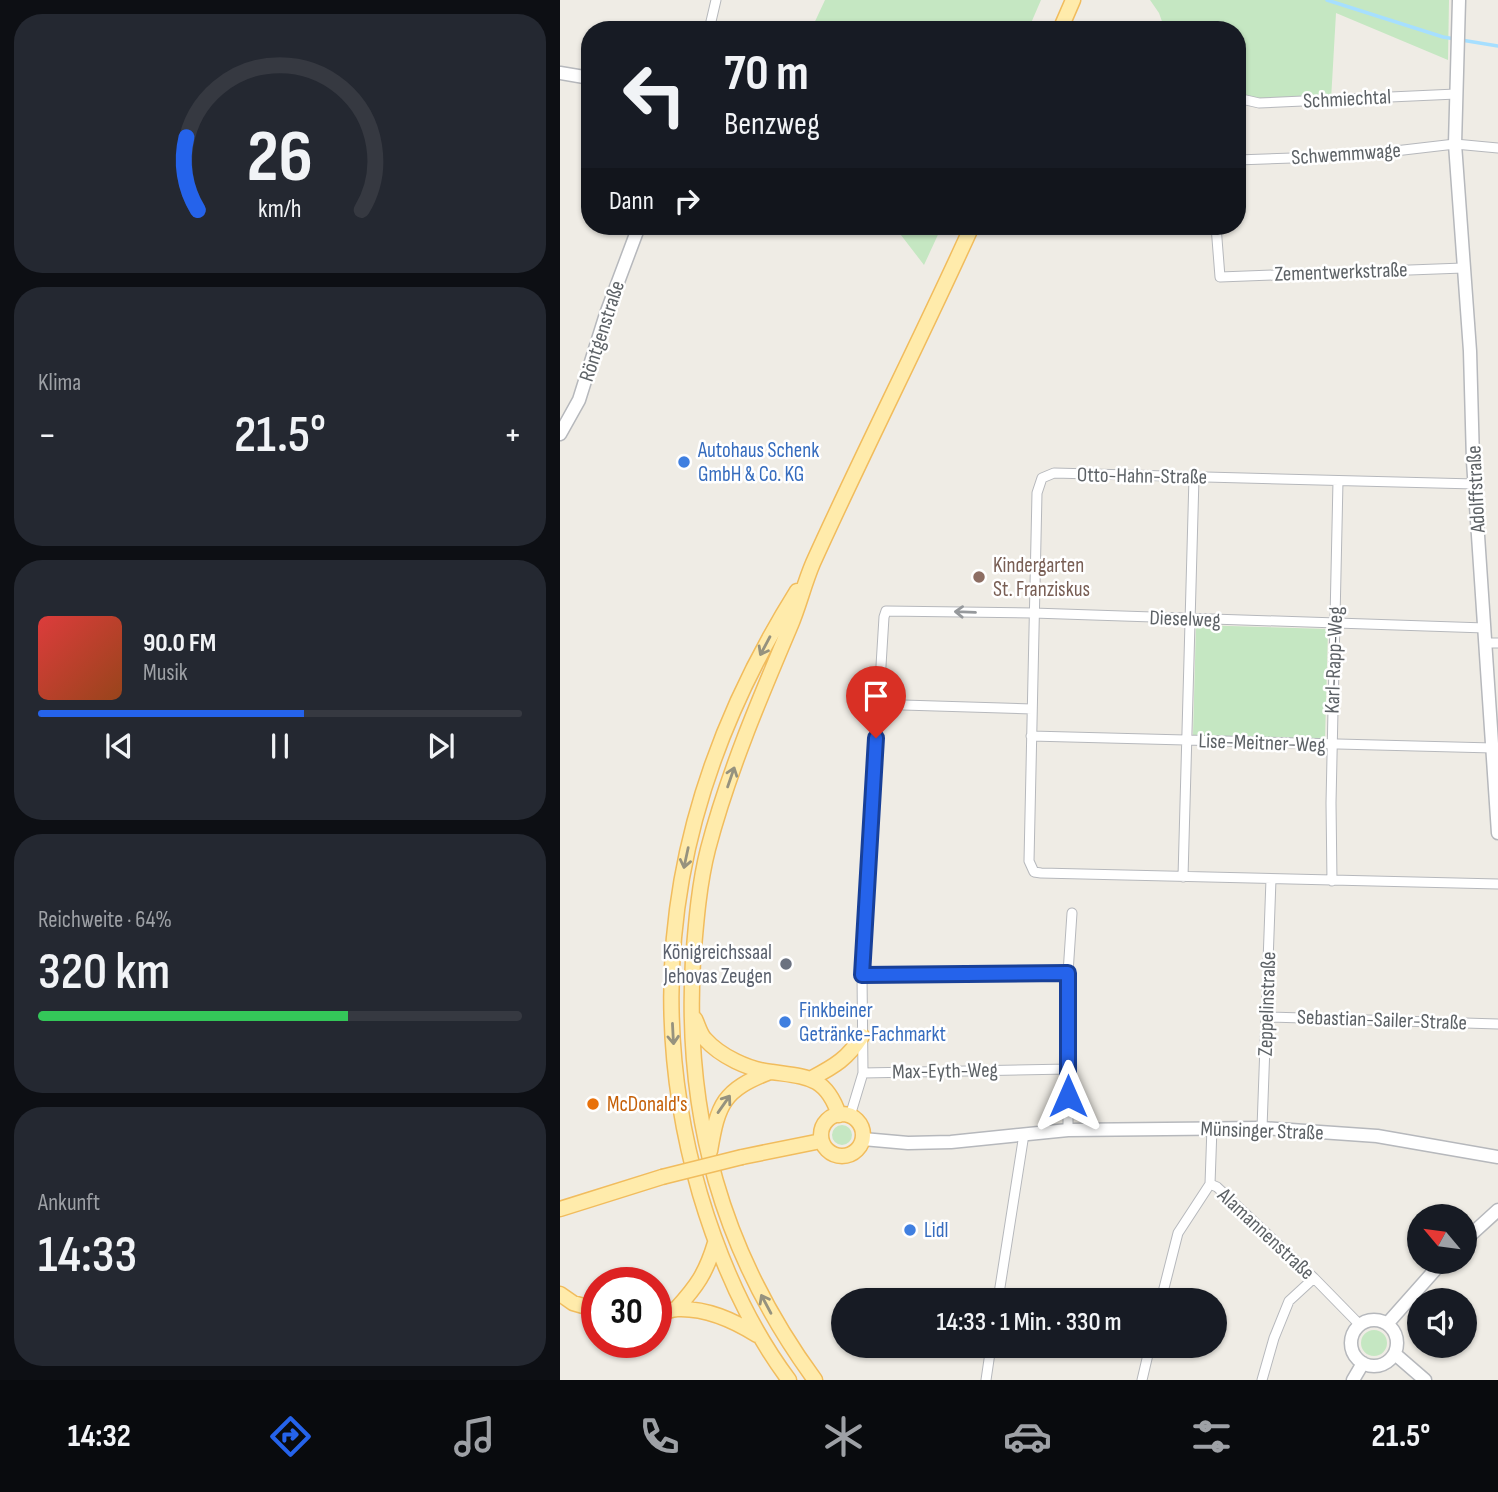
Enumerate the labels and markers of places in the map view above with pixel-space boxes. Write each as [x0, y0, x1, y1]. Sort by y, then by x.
place label: Autohaus Schenk GmbH & Co. KG [697, 438, 819, 487]
marker: Autohaus Schenk GmbH & Co. KG [676, 454, 692, 470]
place label: Kindergarten St. Franziskus [993, 553, 1090, 602]
marker: Kindergarten St. Franziskus [971, 569, 987, 585]
pin [846, 666, 906, 738]
place label: Königreichssaal Jehovas Zeugen [663, 940, 772, 989]
marker: Königreichssaal Jehovas Zeugen [778, 956, 794, 972]
place label: Finkbeiner Getränke-Fachmarkt [799, 998, 946, 1047]
marker: Finkbeiner Getränke-Fachmarkt [777, 1014, 793, 1030]
place label: McDonald's [607, 1092, 688, 1117]
marker: McDonald's [585, 1096, 601, 1112]
place label: Lidl [924, 1218, 948, 1243]
marker: Lidl [902, 1222, 918, 1238]

